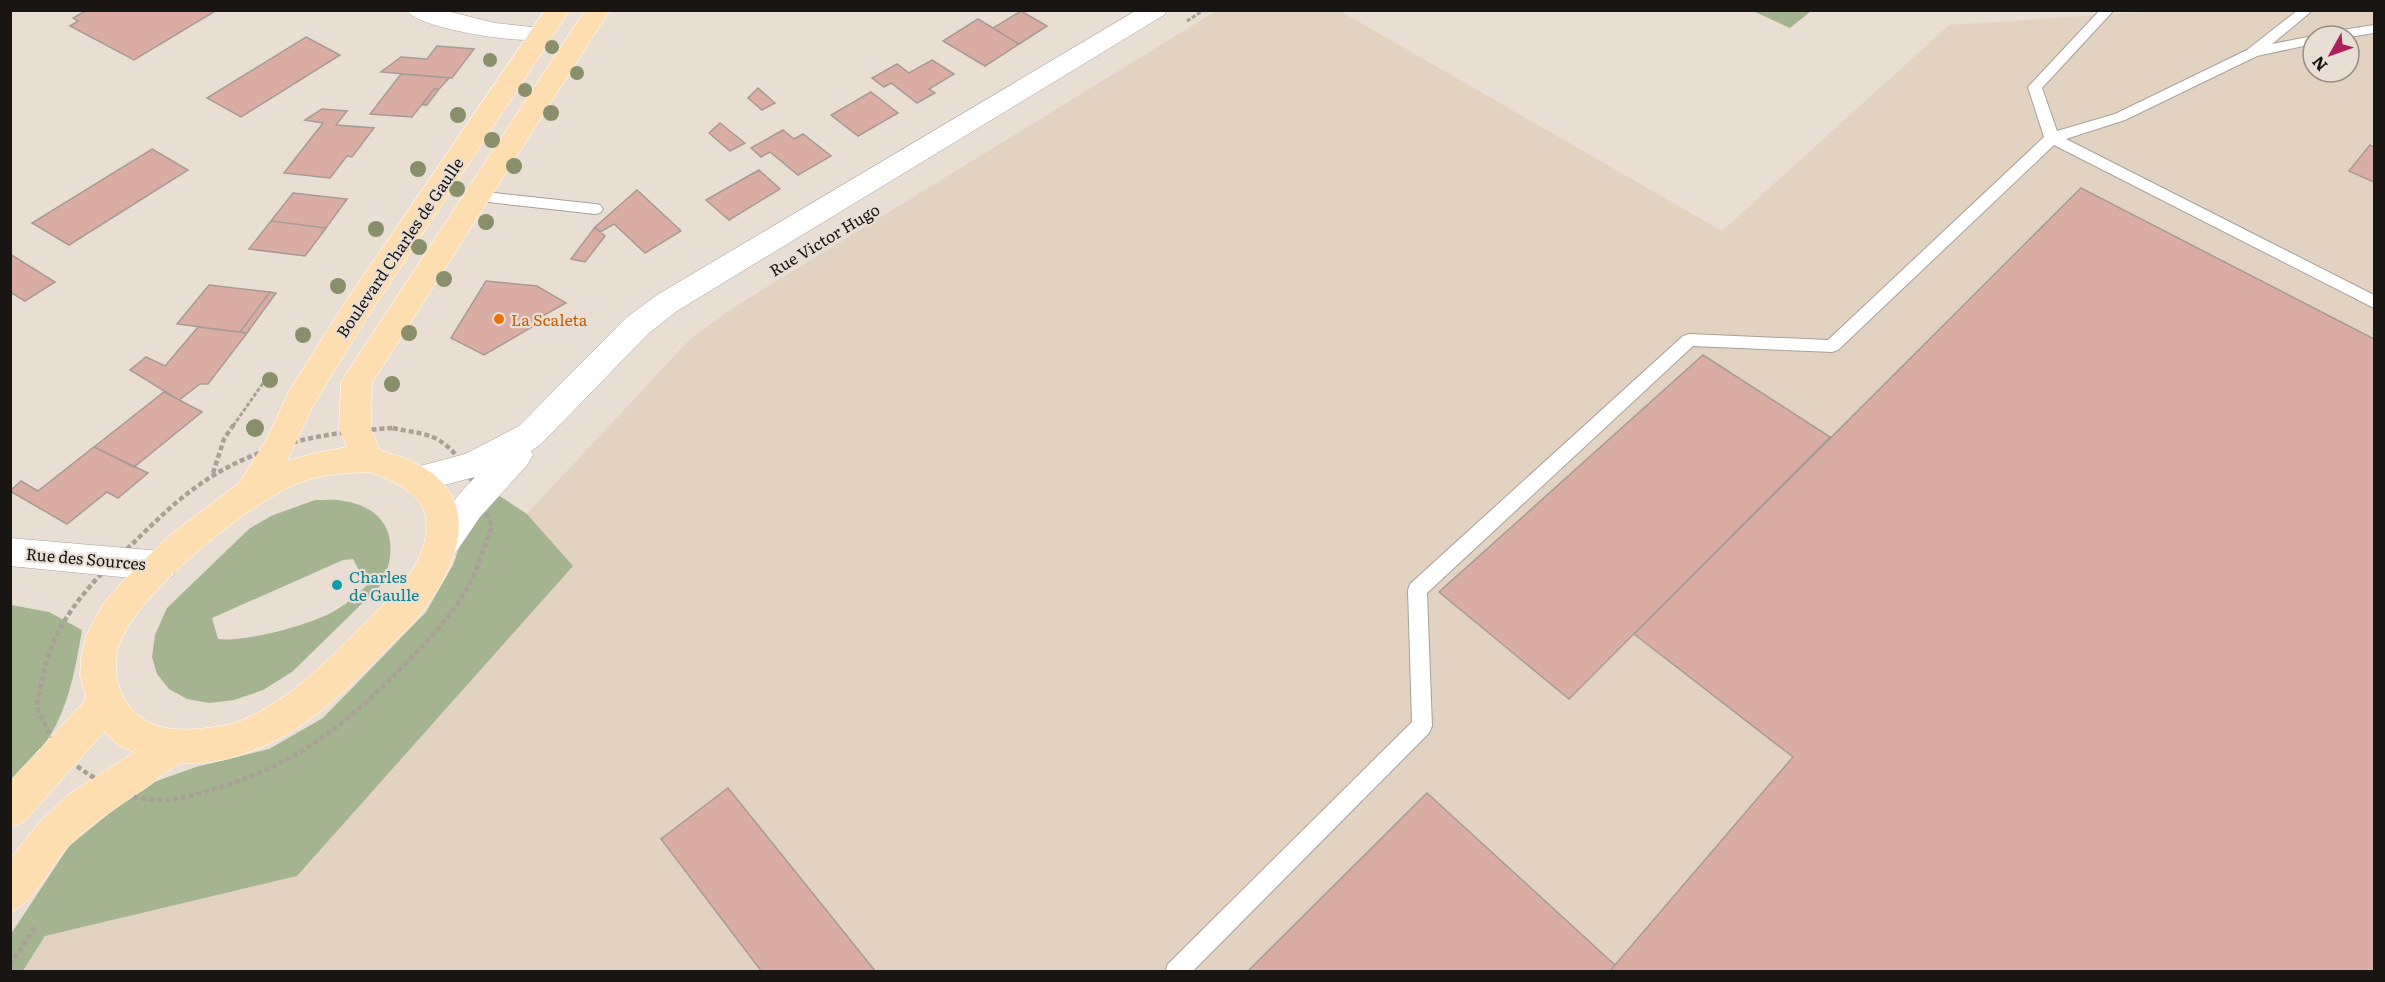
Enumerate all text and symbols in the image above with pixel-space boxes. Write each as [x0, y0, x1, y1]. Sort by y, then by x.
north arrow [2301, 24, 2361, 84]
text: N [2305, 51, 2332, 77]
street label: Boulevard Charles de Gaulle [330, 152, 468, 342]
street label: Rue Victor Hugo [764, 197, 884, 281]
place label: La Scaleta [511, 307, 588, 331]
marker: La Scaleta [492, 312, 506, 326]
street label: Rue des Sources [25, 541, 147, 575]
place label: Charles de Gaulle [349, 564, 419, 606]
marker: Charles de Gaulle [330, 578, 344, 592]

